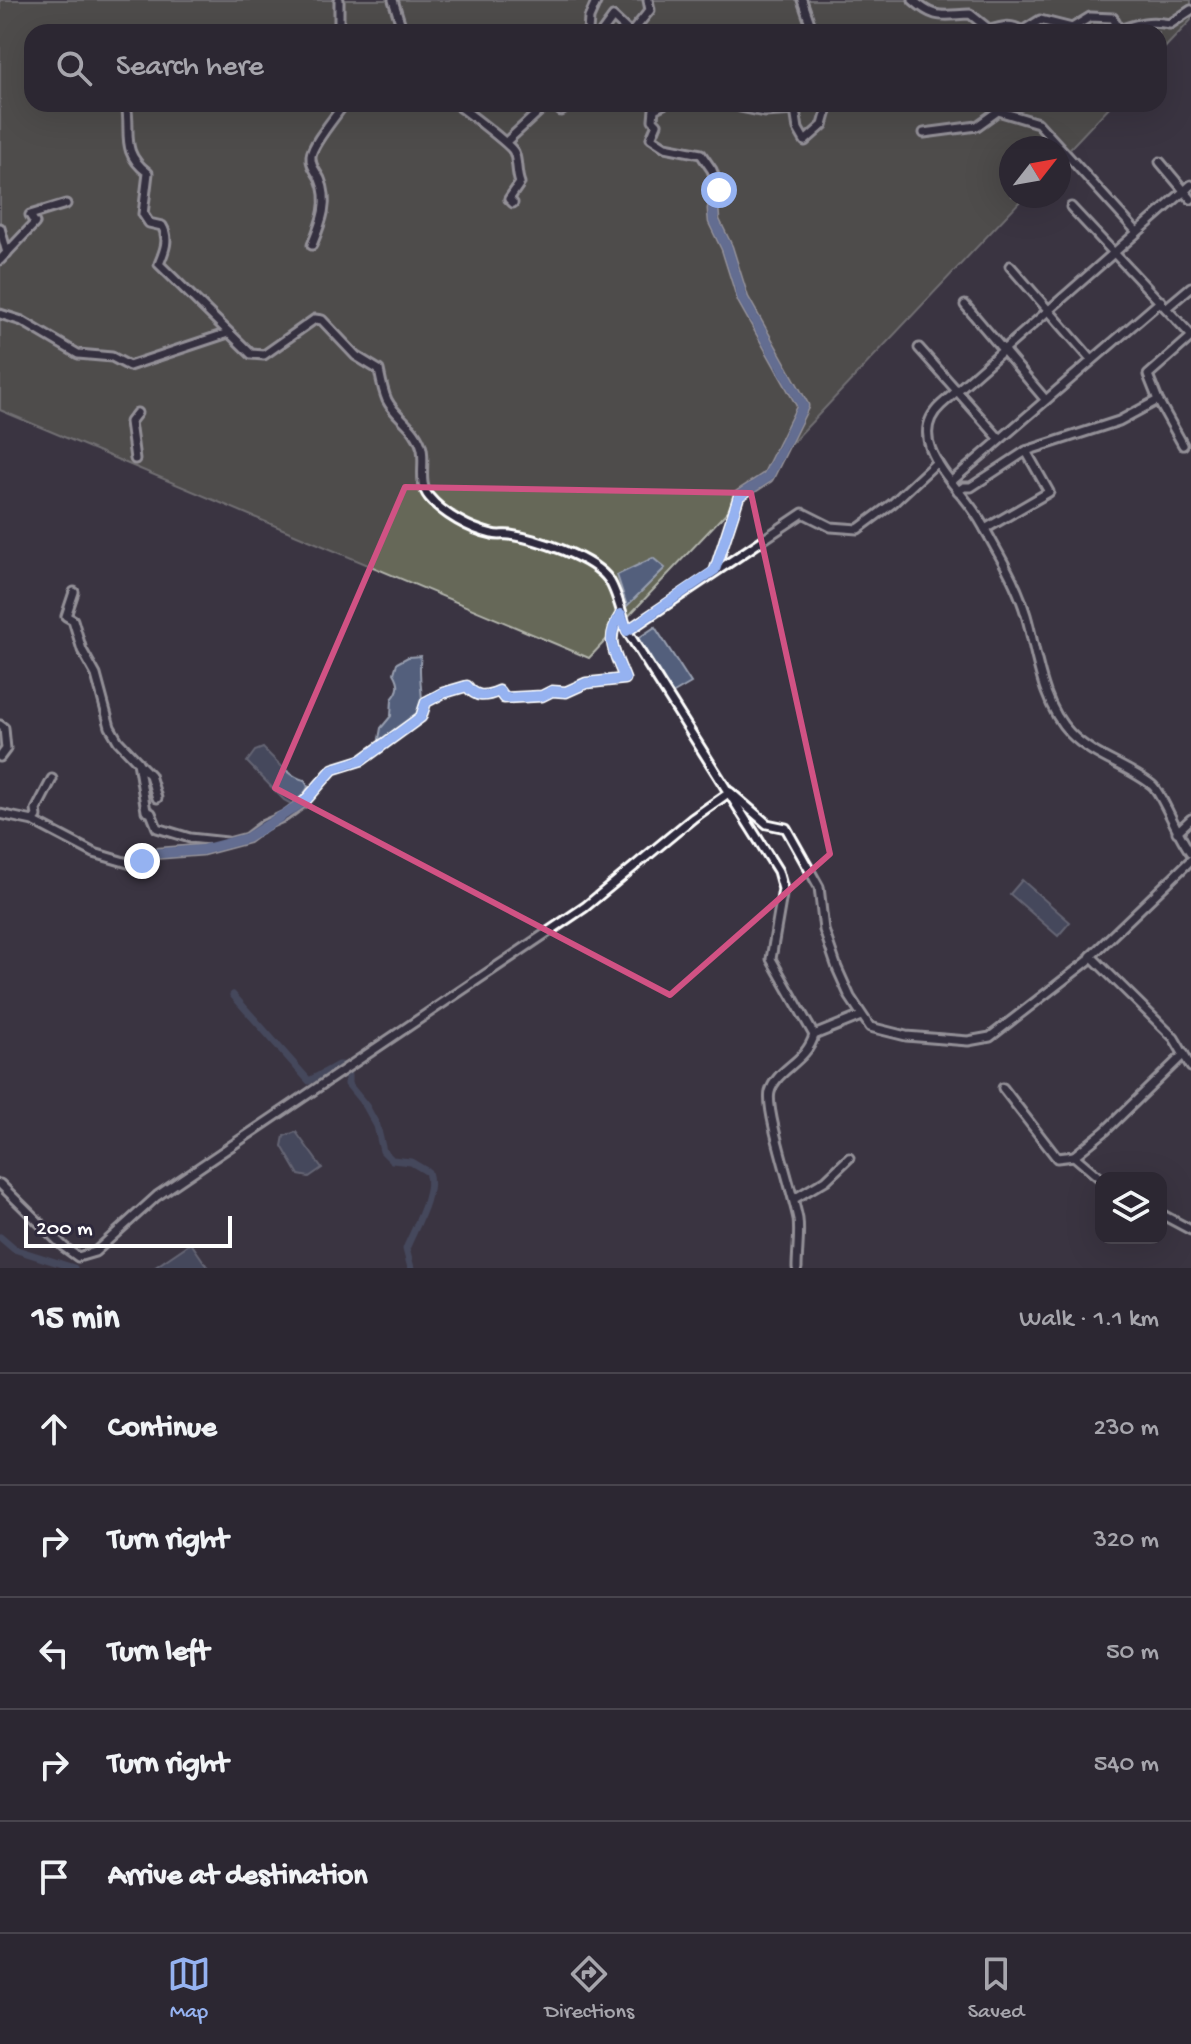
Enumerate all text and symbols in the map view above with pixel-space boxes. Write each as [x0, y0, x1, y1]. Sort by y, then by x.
search box [24, 24, 1167, 112]
icon: search [52, 46, 96, 90]
text: Search here [116, 51, 264, 86]
north arrow [999, 136, 1071, 208]
route start [701, 172, 737, 208]
route end [124, 843, 160, 879]
map controls [1095, 1172, 1167, 1244]
button: layers [1095, 1172, 1167, 1244]
scale bar [24, 1212, 232, 1248]
text: 200 m [36, 1217, 93, 1243]
text: 15 min [32, 1300, 119, 1340]
text: Walk · 1.1 km [1019, 1305, 1159, 1336]
icon: ahead [32, 1407, 76, 1451]
text: Continue [108, 1412, 217, 1447]
text: 230 m [1093, 1414, 1159, 1445]
icon: right [32, 1519, 76, 1563]
text: Turn right [108, 1524, 228, 1559]
text: 320 m [1093, 1526, 1159, 1557]
icon: left [32, 1631, 76, 1675]
text: Turn left [108, 1636, 209, 1671]
text: 50 m [1106, 1638, 1159, 1669]
icon: right [32, 1743, 76, 1787]
text: Turn right [108, 1748, 228, 1783]
text: 540 m [1094, 1750, 1159, 1781]
icon: arrive [32, 1855, 76, 1899]
text: Arrive at destination [108, 1860, 368, 1895]
tab: Map [167, 1952, 211, 2026]
tab: Directions [545, 1952, 634, 2026]
tab: Saved [968, 1952, 1024, 2026]

